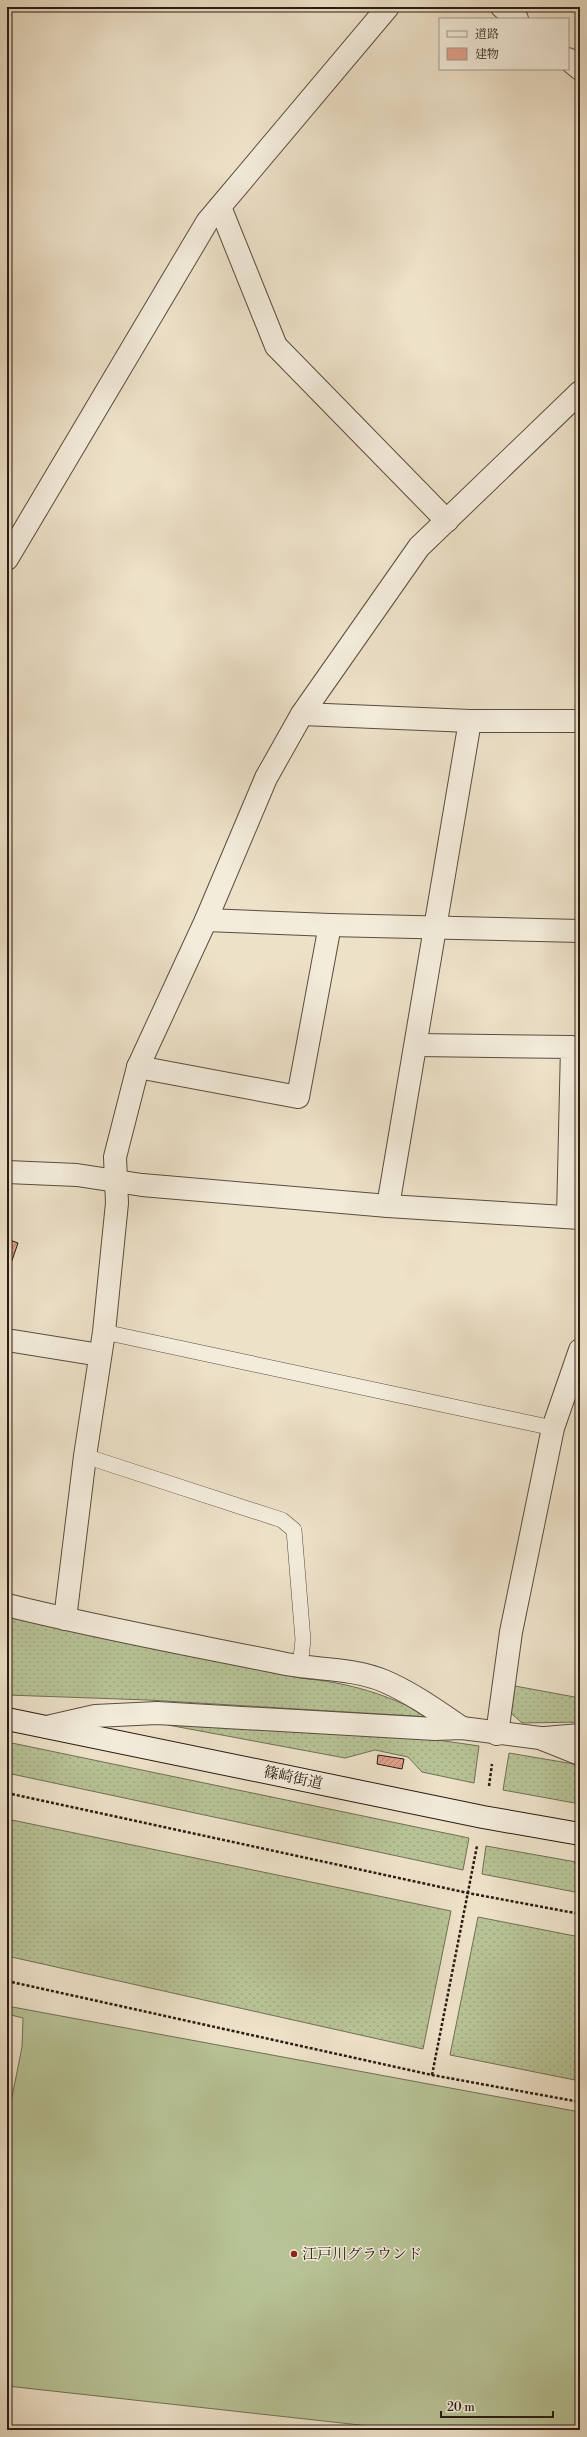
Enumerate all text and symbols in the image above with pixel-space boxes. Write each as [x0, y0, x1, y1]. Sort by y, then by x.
legend [439, 18, 569, 70]
text: 道路 [475, 27, 499, 42]
text: 建物 [475, 47, 499, 62]
street label: 篠崎街道 [262, 1762, 324, 1794]
place label: 江戸川グラウンド [302, 2245, 422, 2264]
marker: 江戸川グラウンド [289, 2249, 299, 2259]
scale bar [441, 2393, 553, 2419]
text: 20 m [447, 2400, 475, 2415]

